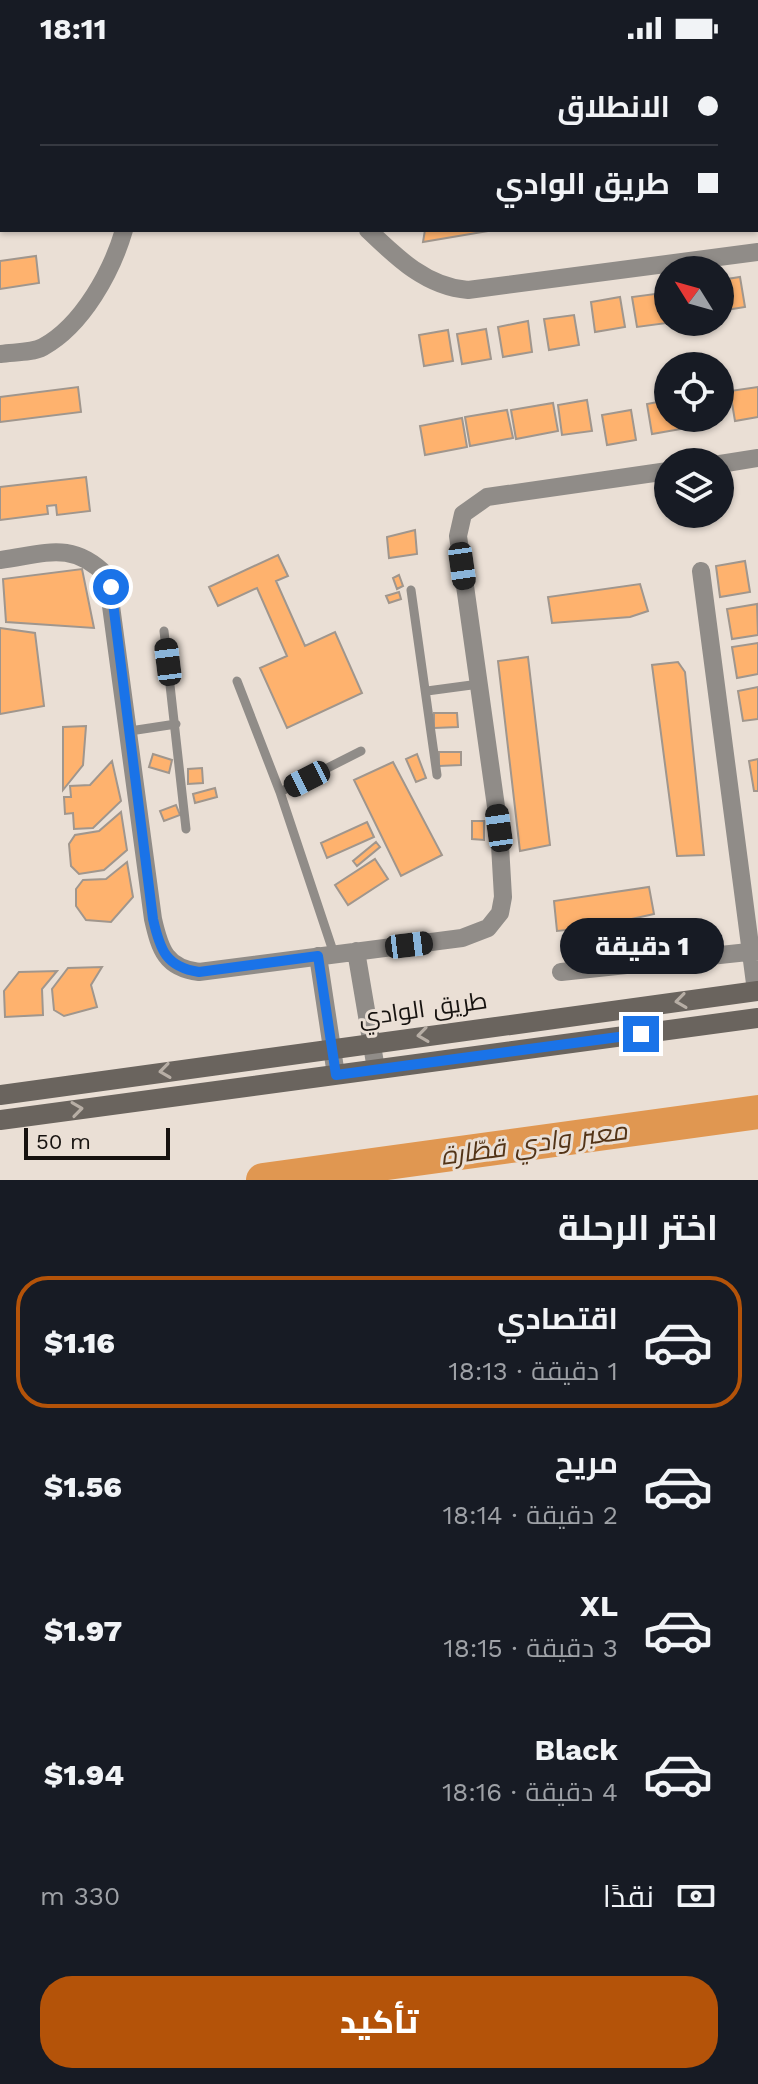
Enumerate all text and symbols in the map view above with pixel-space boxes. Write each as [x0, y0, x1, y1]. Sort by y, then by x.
text: 18:11 [40, 11, 107, 46]
text: الانطلاق [557, 89, 670, 124]
text: طريق الوادي [495, 166, 670, 201]
north arrow [654, 256, 734, 336]
map controls [654, 256, 734, 528]
button: locate [654, 352, 734, 432]
button: layers [654, 448, 734, 528]
car [447, 541, 477, 591]
route start [93, 569, 129, 605]
car [153, 637, 183, 687]
car [280, 757, 334, 801]
car [484, 803, 514, 853]
callout: 1 دقيقة [559, 918, 723, 974]
car [384, 930, 434, 960]
text: 1 دقيقة [595, 931, 689, 961]
street label: طريق الوادي [357, 986, 490, 1036]
one-way arrow [674, 992, 688, 1009]
route end [623, 1016, 659, 1052]
one-way arrow [416, 1026, 430, 1043]
one-way arrow [159, 1062, 172, 1079]
one-way arrow [71, 1101, 84, 1118]
water label: معبر وادي قطّارة [439, 1115, 630, 1177]
scale bar [24, 1124, 170, 1160]
text: 50 m [36, 1129, 91, 1154]
text: اختر الرحلة [558, 1207, 718, 1249]
text: اقتصادي [497, 1301, 618, 1336]
icon: car [642, 1306, 714, 1378]
text: $1.16 [44, 1325, 115, 1360]
text: 1 دقيقة · 18:13 [449, 1356, 618, 1386]
text: مريح [555, 1445, 618, 1480]
icon: car [642, 1450, 714, 1522]
text: $1.56 [44, 1469, 122, 1504]
text: 2 دقيقة · 18:14 [443, 1500, 618, 1530]
text: XL [580, 1588, 618, 1623]
icon: car [642, 1594, 714, 1666]
text: $1.97 [44, 1613, 122, 1648]
text: 3 دقيقة · 18:15 [444, 1633, 618, 1663]
text: Black [535, 1732, 618, 1767]
icon: car [642, 1738, 714, 1810]
text: $1.94 [44, 1757, 124, 1792]
text: 4 دقيقة · 18:16 [442, 1777, 618, 1807]
icon: cash [674, 1874, 718, 1918]
text: نقدًا [603, 1879, 654, 1914]
text: 330 m [40, 1881, 120, 1911]
button: تأكيد [40, 1976, 718, 2068]

